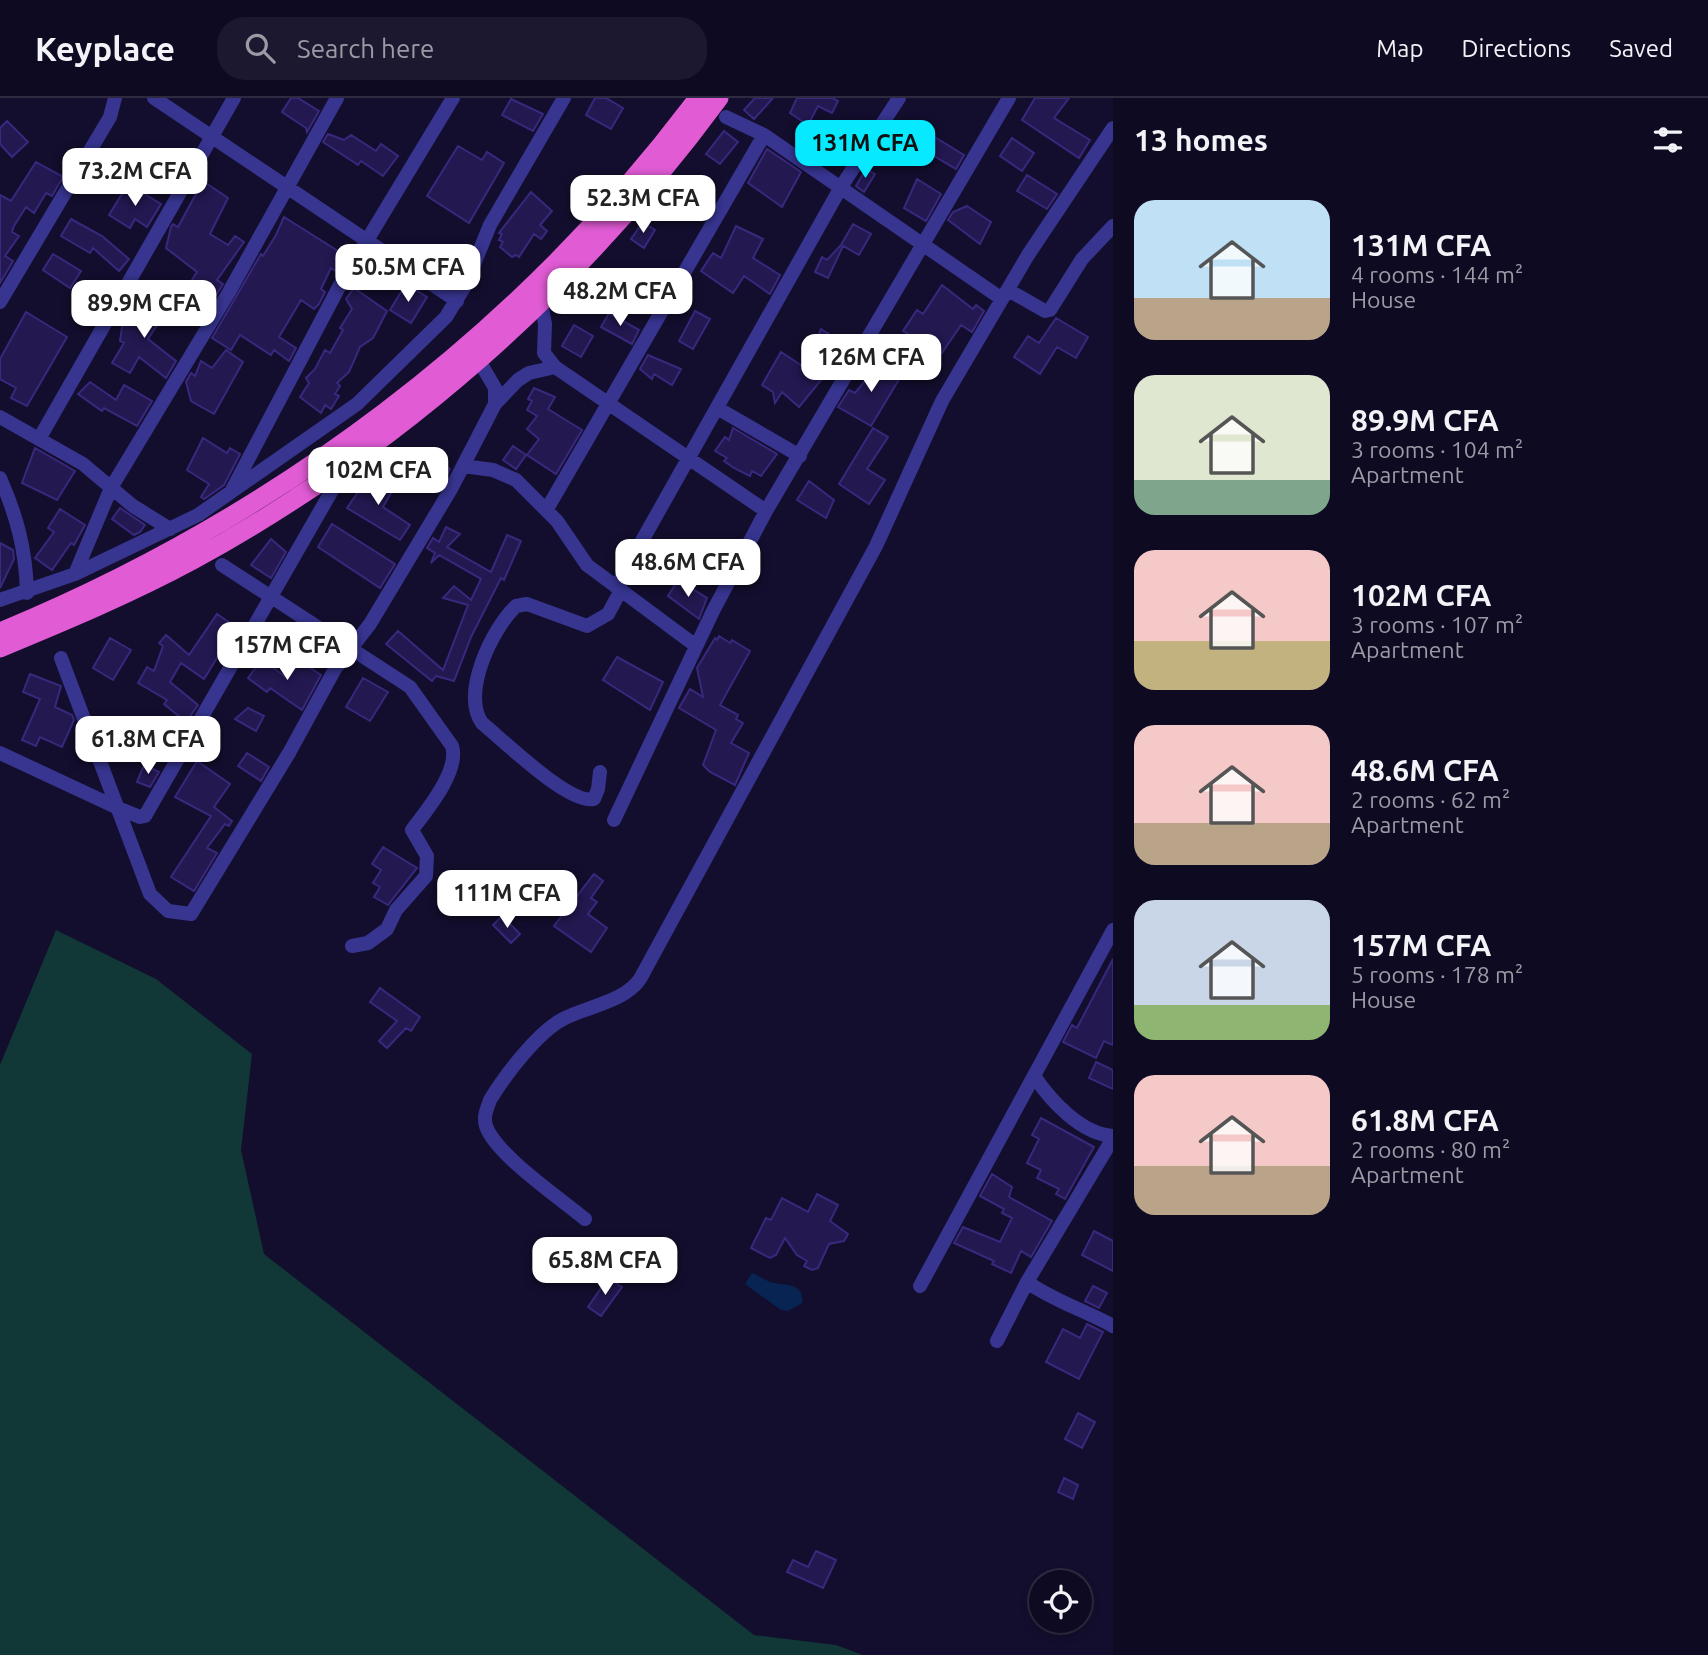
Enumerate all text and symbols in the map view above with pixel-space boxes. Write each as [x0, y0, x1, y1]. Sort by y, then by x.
search box [217, 17, 707, 80]
icon: search [241, 29, 279, 67]
text: Keyplace [35, 30, 175, 67]
text: Search here [297, 34, 434, 63]
text: Map [1376, 35, 1423, 62]
text: Directions [1461, 35, 1571, 62]
text: Saved [1609, 35, 1673, 62]
pin: 131M CFA [793, 120, 937, 180]
icon: filters [1649, 121, 1687, 159]
text: 13 homes [1134, 123, 1268, 157]
text: 131M CFA [811, 130, 919, 155]
pin: 73.2M CFA [55, 148, 215, 208]
text: 73.2M CFA [78, 158, 192, 183]
pin: 52.3M CFA [563, 176, 723, 235]
text: 52.3M CFA [586, 185, 700, 210]
icon: home [1190, 228, 1274, 312]
text: 131M CFA [1351, 228, 1491, 262]
pin: 50.5M CFA [328, 244, 488, 304]
text: 50.5M CFA [351, 254, 465, 279]
text: 4 rooms · 144 m² [1351, 262, 1523, 287]
pin: 48.2M CFA [540, 268, 700, 328]
text: 48.2M CFA [563, 278, 677, 303]
pin: 89.9M CFA [64, 280, 224, 340]
text: House [1351, 287, 1416, 312]
text: 89.9M CFA [87, 290, 201, 315]
pin: 126M CFA [799, 334, 943, 394]
text: 126M CFA [817, 344, 925, 369]
icon: home [1190, 403, 1274, 487]
text: 89.9M CFA [1351, 403, 1499, 437]
text: 3 rooms · 104 m² [1351, 437, 1523, 462]
pin: 102M CFA [306, 448, 450, 507]
text: 102M CFA [324, 457, 432, 482]
text: Apartment [1351, 462, 1464, 487]
pin: 48.6M CFA [608, 540, 768, 599]
text: 48.6M CFA [631, 549, 745, 574]
icon: home [1190, 578, 1274, 662]
text: 102M CFA [1351, 578, 1491, 612]
text: 3 rooms · 107 m² [1351, 612, 1523, 637]
pin: 157M CFA [215, 622, 359, 682]
text: 157M CFA [233, 632, 341, 657]
text: Apartment [1351, 637, 1464, 662]
pin: 61.8M CFA [68, 716, 228, 776]
text: 61.8M CFA [91, 726, 205, 751]
icon: home [1190, 753, 1274, 837]
text: 48.6M CFA [1351, 753, 1499, 787]
text: 2 rooms · 62 m² [1351, 787, 1510, 812]
text: Apartment [1351, 812, 1464, 837]
pin: 111M CFA [435, 870, 579, 930]
text: 111M CFA [453, 880, 561, 905]
icon: home [1190, 928, 1274, 1012]
text: 157M CFA [1351, 928, 1491, 962]
text: 5 rooms · 178 m² [1351, 962, 1523, 987]
text: House [1351, 987, 1416, 1012]
icon: home [1190, 1103, 1274, 1187]
text: 61.8M CFA [1351, 1103, 1499, 1137]
text: 2 rooms · 80 m² [1351, 1137, 1510, 1162]
text: Apartment [1351, 1162, 1464, 1187]
pin: 65.8M CFA [525, 1238, 685, 1297]
text: 65.8M CFA [548, 1247, 662, 1272]
map controls [1029, 1570, 1092, 1633]
button: locate [1029, 1570, 1092, 1633]

